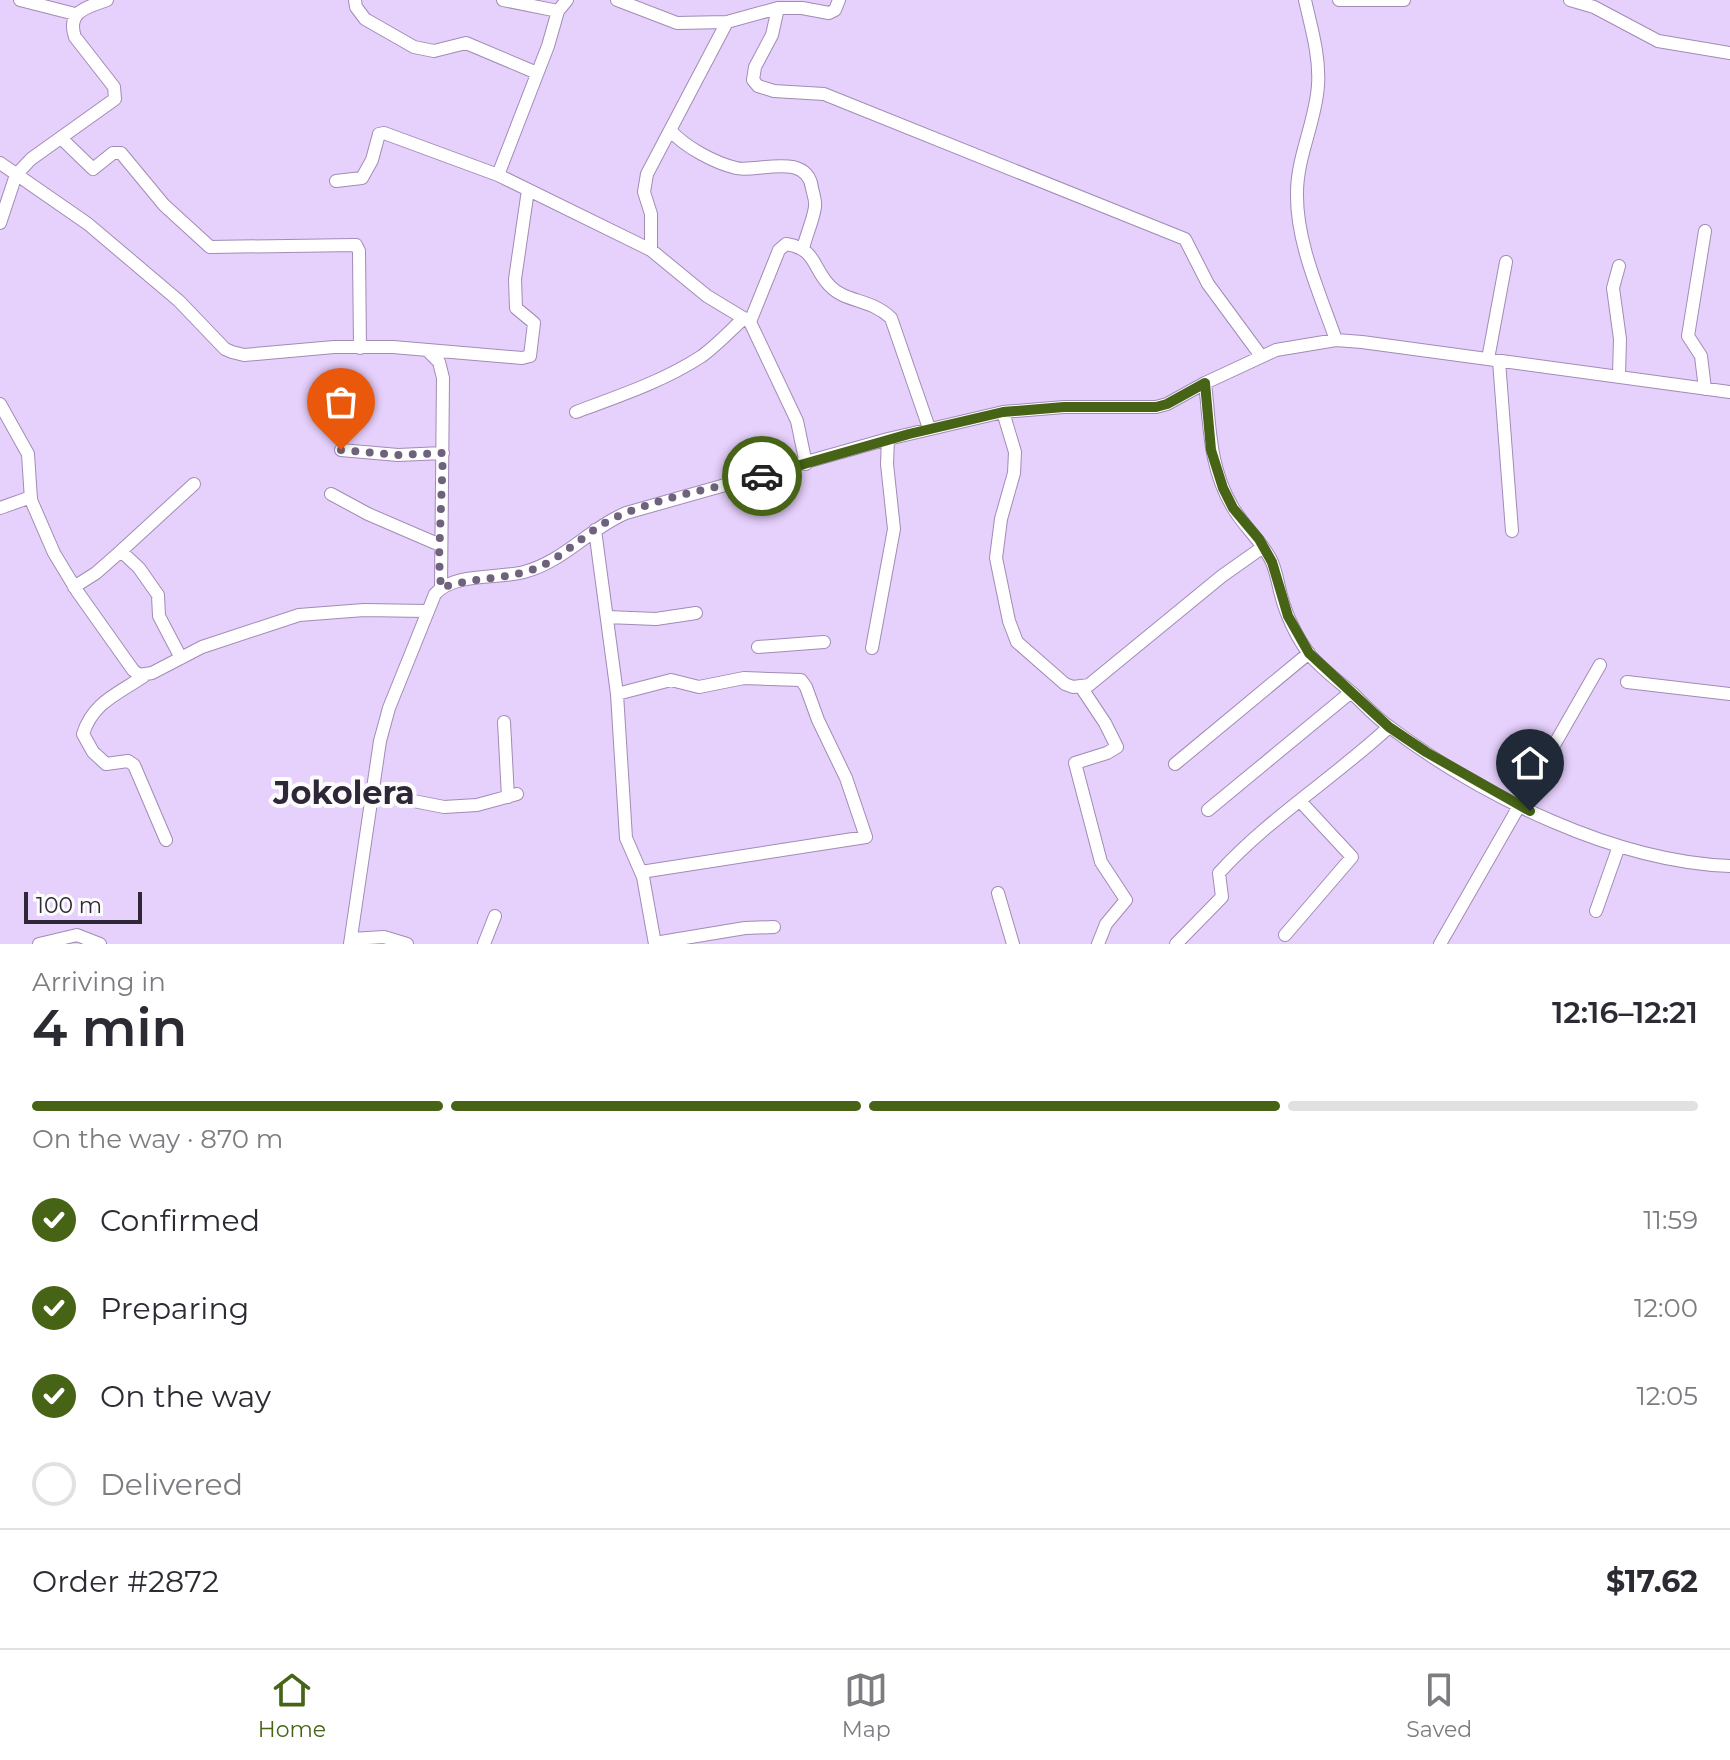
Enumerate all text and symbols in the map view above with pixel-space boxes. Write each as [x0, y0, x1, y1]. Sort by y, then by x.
pin [307, 368, 375, 450]
icon: bag [319, 380, 363, 424]
courier [722, 436, 802, 516]
icon: car [740, 454, 784, 498]
pin [1496, 729, 1564, 811]
icon: home [1508, 741, 1552, 785]
district label: Jokolera [272, 773, 415, 812]
scale bar [24, 888, 142, 924]
text: 100 m [36, 892, 102, 919]
text: Arriving in [32, 966, 166, 998]
text: 12:16–12:21 [1552, 994, 1698, 1031]
text: 4 min [32, 996, 187, 1059]
text: On the way · 870 m [32, 1123, 283, 1155]
icon: check [32, 1198, 76, 1242]
text: Confirmed [100, 1202, 260, 1239]
text: 11:59 [1643, 1204, 1698, 1236]
icon: check [32, 1286, 76, 1330]
text: Preparing [100, 1290, 249, 1327]
text: 12:00 [1634, 1292, 1698, 1324]
icon: check [32, 1374, 76, 1418]
text: On the way [100, 1378, 271, 1415]
text: 12:05 [1636, 1380, 1698, 1412]
text: Delivered [100, 1466, 243, 1503]
text: Order #2872 [32, 1563, 219, 1600]
text: $17.62 [1606, 1563, 1698, 1600]
tab: Home [258, 1668, 326, 1743]
tab: Map [842, 1668, 891, 1743]
tab: Saved [1406, 1668, 1472, 1743]

